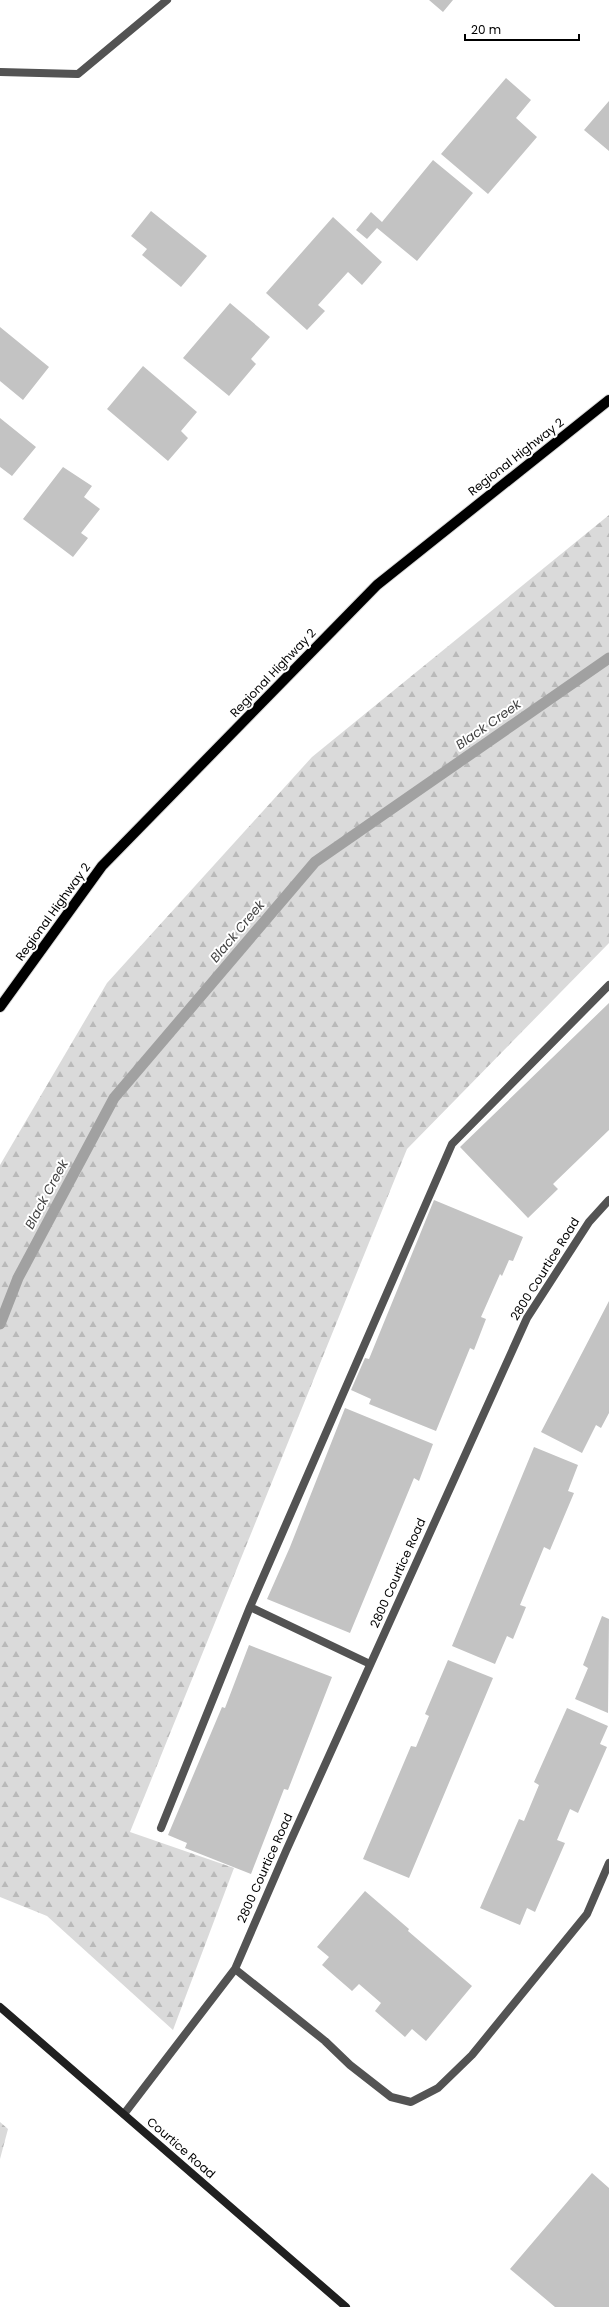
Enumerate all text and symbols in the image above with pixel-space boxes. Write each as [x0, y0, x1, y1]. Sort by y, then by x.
scale bar [465, 16, 579, 42]
text: 20 m [471, 21, 501, 38]
street label: Regional Highway 2 [464, 414, 567, 499]
street label: Regional Highway 2 [226, 624, 320, 721]
water label: Black Creek [452, 694, 526, 754]
street label: Regional Highway 2 [11, 859, 94, 964]
water label: Black Creek [206, 895, 270, 967]
water label: Black Creek [20, 1155, 73, 1232]
street label: 2800 Courtice Road [506, 1214, 583, 1323]
street label: 2800 Courtice Road [366, 1515, 429, 1630]
street label: 2800 Courtice Road [233, 1810, 296, 1925]
street label: Courtice Road [143, 2113, 219, 2182]

